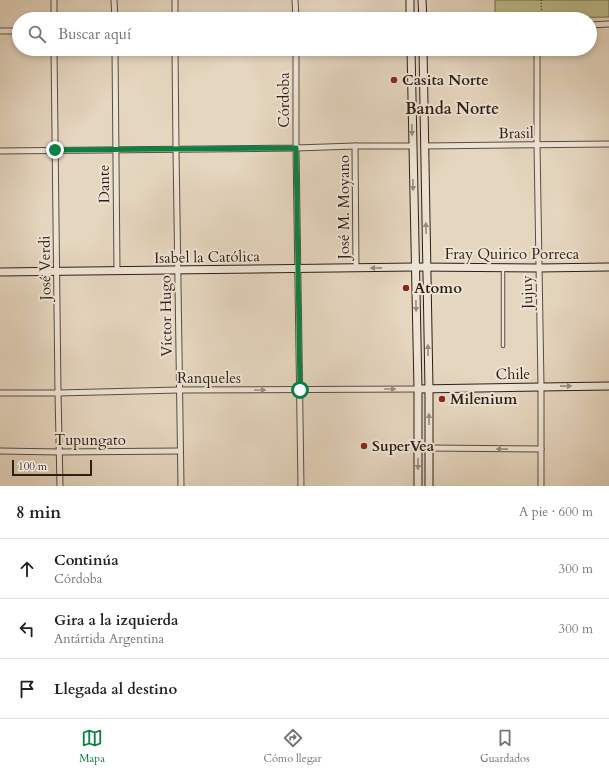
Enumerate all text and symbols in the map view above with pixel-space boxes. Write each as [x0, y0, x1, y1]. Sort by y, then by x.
search box [12, 12, 597, 56]
icon: search [26, 23, 48, 45]
text: Buscar aquí [58, 24, 131, 44]
place label: Casita Norte [402, 70, 489, 90]
street label: Córdoba [274, 72, 294, 128]
marker: Casita Norte [389, 75, 399, 85]
district label: Banda Norte [405, 98, 499, 120]
street label: Brasil [498, 123, 534, 143]
one-way arrow [409, 124, 415, 137]
route end [46, 141, 64, 159]
street label: José M. Moyano [334, 155, 354, 261]
street label: Dante [94, 164, 114, 204]
one-way arrow [410, 179, 416, 192]
one-way arrow [423, 221, 429, 234]
street label: José Verdi [34, 236, 56, 302]
street label: Fray Quirico Porreca [445, 244, 580, 264]
street label: Isabel la Católica [154, 246, 261, 268]
one-way arrow [370, 264, 382, 271]
street label: Víctor Hugo [155, 275, 177, 357]
street label: Jujuy [517, 275, 537, 311]
place label: Atomo [414, 278, 462, 298]
marker: Atomo [401, 283, 411, 293]
one-way arrow [412, 300, 419, 312]
one-way arrow [425, 343, 431, 356]
street label: Chile [496, 364, 531, 384]
street label: Ranqueles [177, 368, 241, 388]
route start [291, 381, 309, 399]
one-way arrow [560, 383, 573, 389]
one-way arrow [384, 386, 397, 392]
one-way arrow [254, 387, 267, 393]
place label: Milenium [450, 389, 518, 409]
marker: Milenium [437, 394, 447, 404]
one-way arrow [426, 412, 432, 425]
street label: Tupungato [54, 430, 126, 450]
place label: SuperVea [372, 436, 435, 456]
marker: SuperVea [359, 441, 369, 451]
one-way arrow [495, 446, 508, 452]
scale bar [12, 458, 92, 477]
one-way arrow [415, 458, 421, 471]
text: 100 m [18, 459, 47, 474]
text: 8 min [16, 501, 61, 524]
text: A pie · 600 m [519, 503, 593, 521]
text: Continúa [54, 550, 119, 570]
icon: ahead [16, 558, 38, 580]
text: 300 m [559, 560, 593, 578]
text: Córdoba [54, 570, 102, 588]
text: Gira a la izquierda [54, 610, 178, 630]
icon: left [16, 618, 38, 640]
text: 300 m [559, 620, 593, 638]
text: Antártida Argentina [54, 630, 164, 648]
icon: arrive [16, 678, 38, 700]
text: Llegada al destino [54, 679, 177, 699]
tab: Mapa [79, 727, 105, 766]
tab: Cómo llegar [264, 727, 322, 766]
tab: Guardados [480, 727, 530, 766]

